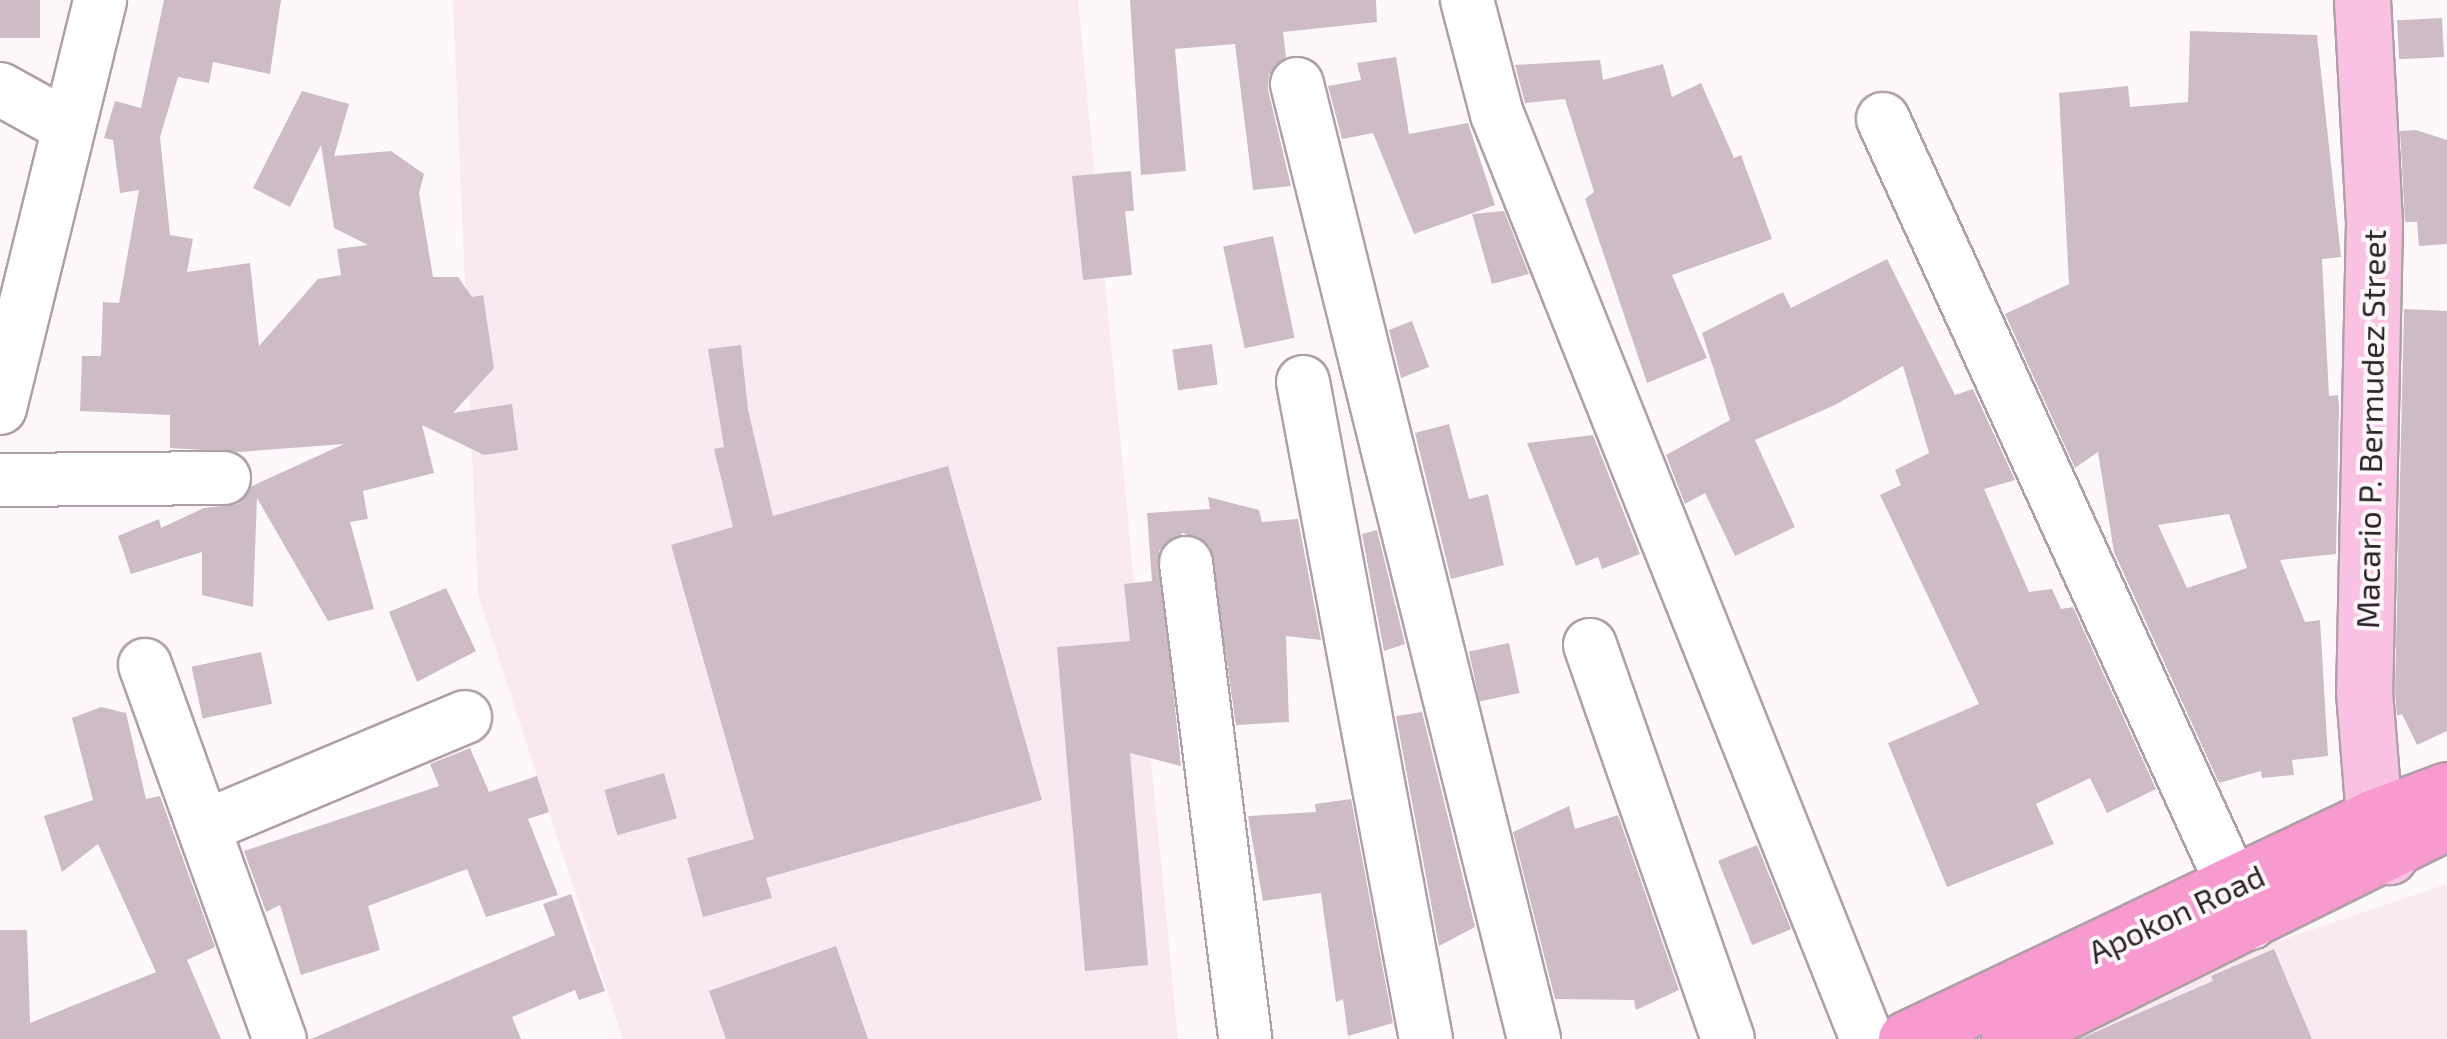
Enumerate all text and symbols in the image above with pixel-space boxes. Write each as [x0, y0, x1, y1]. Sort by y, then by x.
street label: Macario P. Bermudez Street [2347, 229, 2393, 629]
street label: Apokon Road [2082, 855, 2270, 971]

